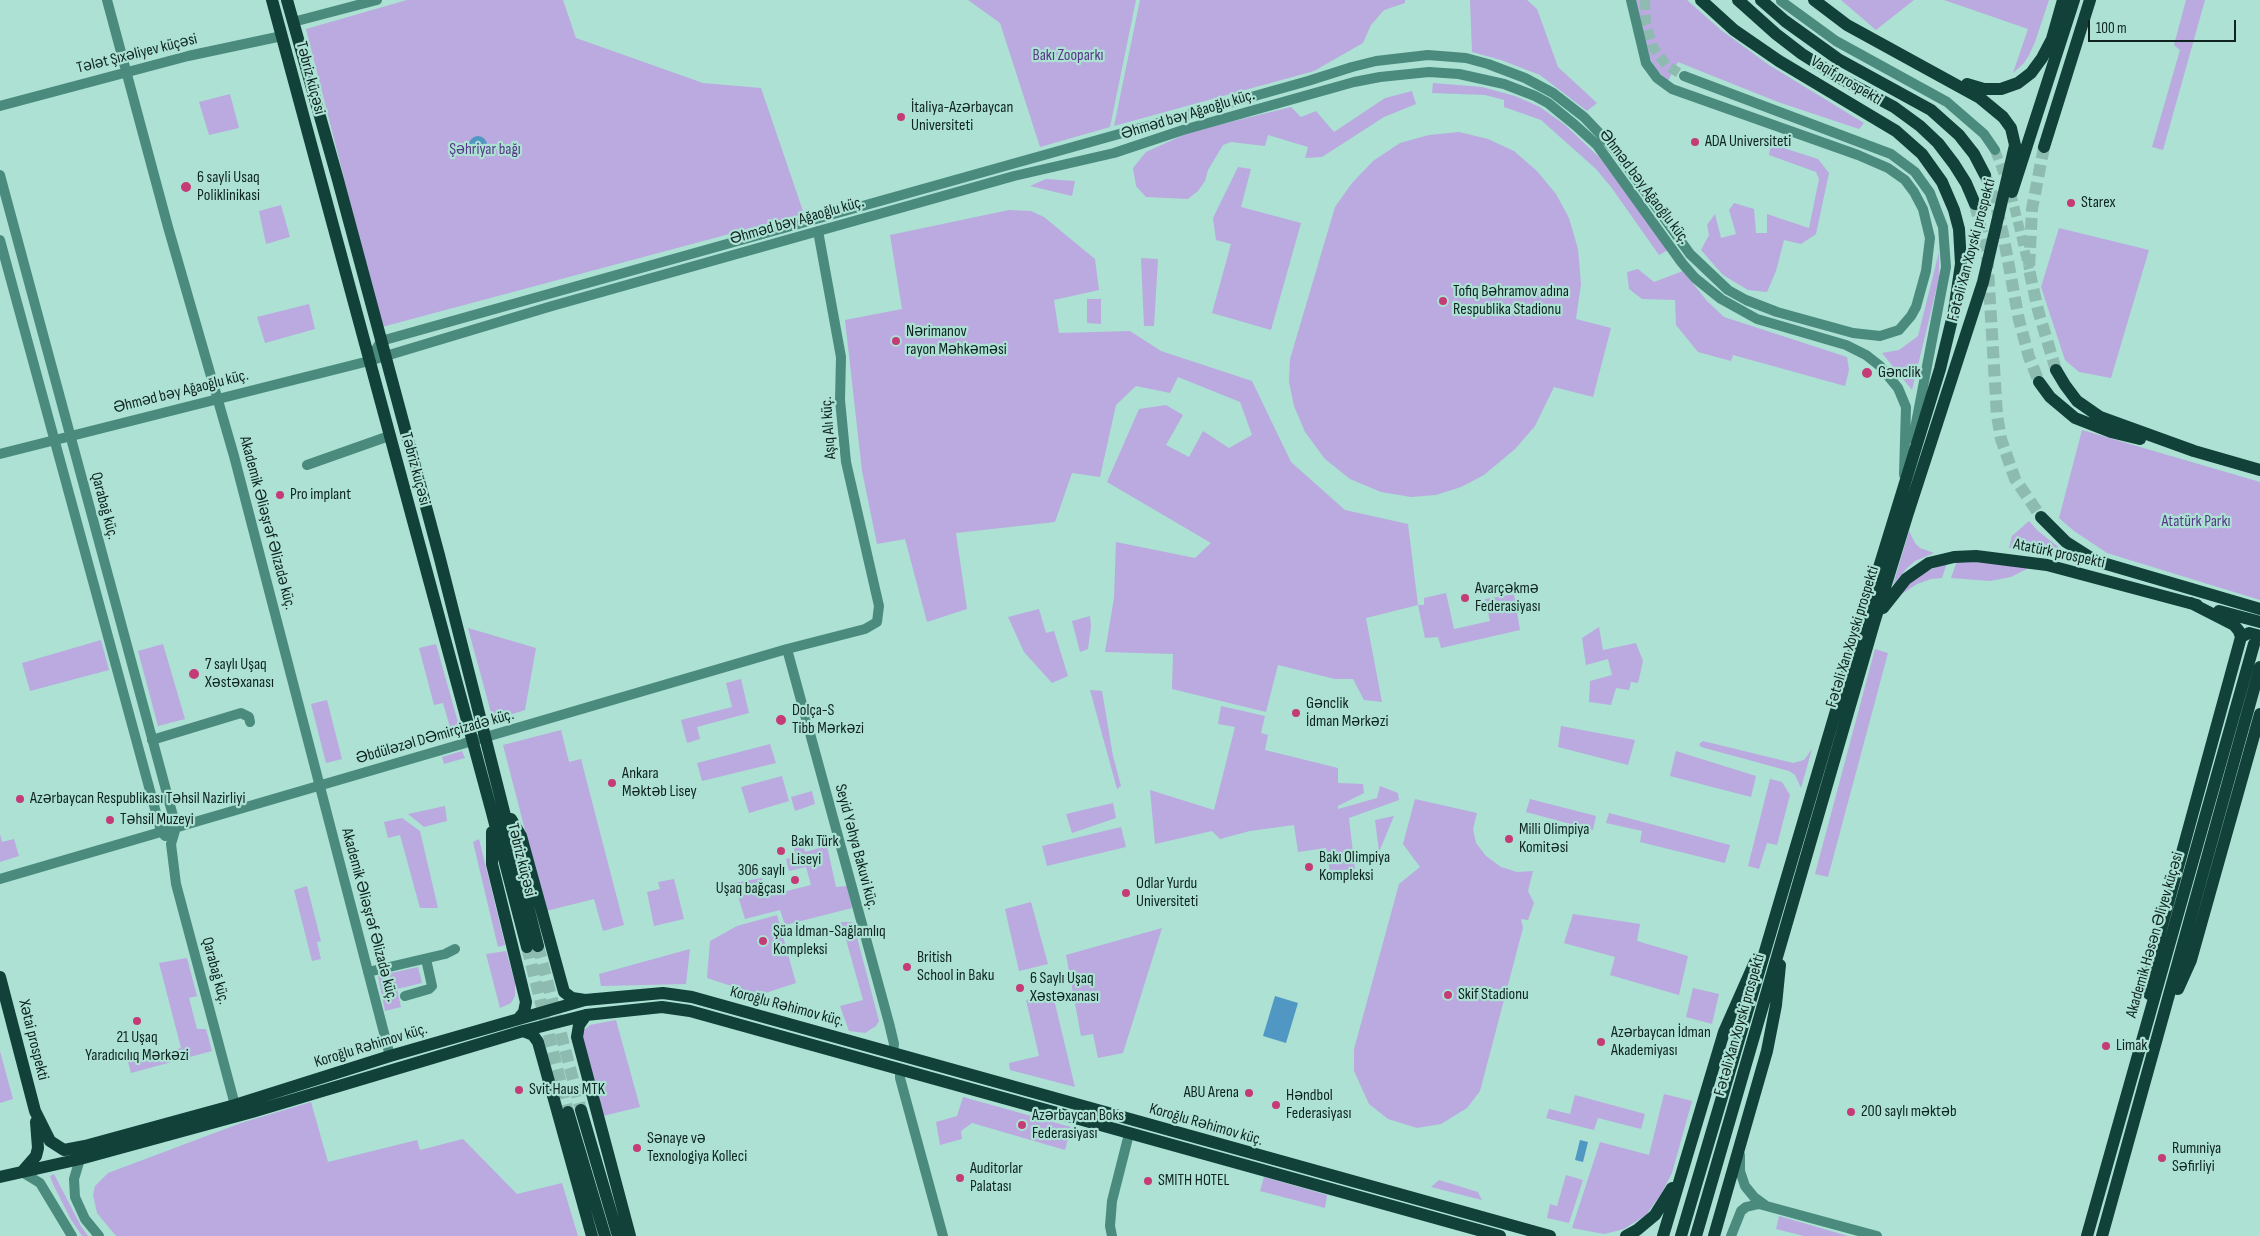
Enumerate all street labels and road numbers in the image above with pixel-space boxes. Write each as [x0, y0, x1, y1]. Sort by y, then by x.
street label: Tələt Şıxəliyev küçəsi [75, 30, 199, 78]
street label: Təbriz küçəsi [291, 39, 329, 117]
street label: Vaqif prospekti [1807, 52, 1885, 110]
street label: Əhməd bəy Ağaoğlu küç. [1119, 86, 1257, 144]
street label: Əhməd bəy Ağaoğlu küç. [1595, 126, 1693, 248]
street label: Fətəli Xan Xoyski prospekti [1944, 177, 2000, 323]
street label: Əhməd bəy Ağaoğlu küç. [728, 193, 866, 249]
street label: Əhməd bəy Ağaoğlu küç. [111, 366, 251, 418]
street label: Aşıq Alı küç. [817, 396, 841, 460]
street label: Təbriz küçəsi [396, 430, 434, 508]
street label: Akademik Əliəşrəf Əlizadə küç. [235, 434, 299, 612]
street label: Qarabağ küç. [86, 470, 122, 542]
street label: Atatürk prospekti [2012, 535, 2106, 573]
street label: Fətəli Xan Xoyski prospekti [1822, 564, 1884, 710]
street label: Əbdüləzəl DƏmirçizadə küç. [354, 705, 516, 769]
street label: Seyid Yəhya Bakuvi küç. [830, 782, 882, 912]
street label: Təbriz küçəsi [503, 821, 539, 899]
street label: Akademik Əliəşrəf Əlizadə küç. [337, 826, 401, 1004]
street label: Akademik Həsən Əliyev küçəsi [2122, 850, 2188, 1020]
street label: Qarabağ küç. [197, 935, 233, 1007]
street label: Fətəli Xan Xoyski prospekti [1711, 952, 1769, 1098]
street label: Koroğlu Rəhimov küç. [728, 983, 846, 1031]
street label: Xətai prospekti [14, 998, 52, 1082]
street label: Koroğlu Rəhimov küç. [312, 1020, 430, 1072]
street label: Koroğlu Rəhimov küç. [1147, 1100, 1265, 1150]

